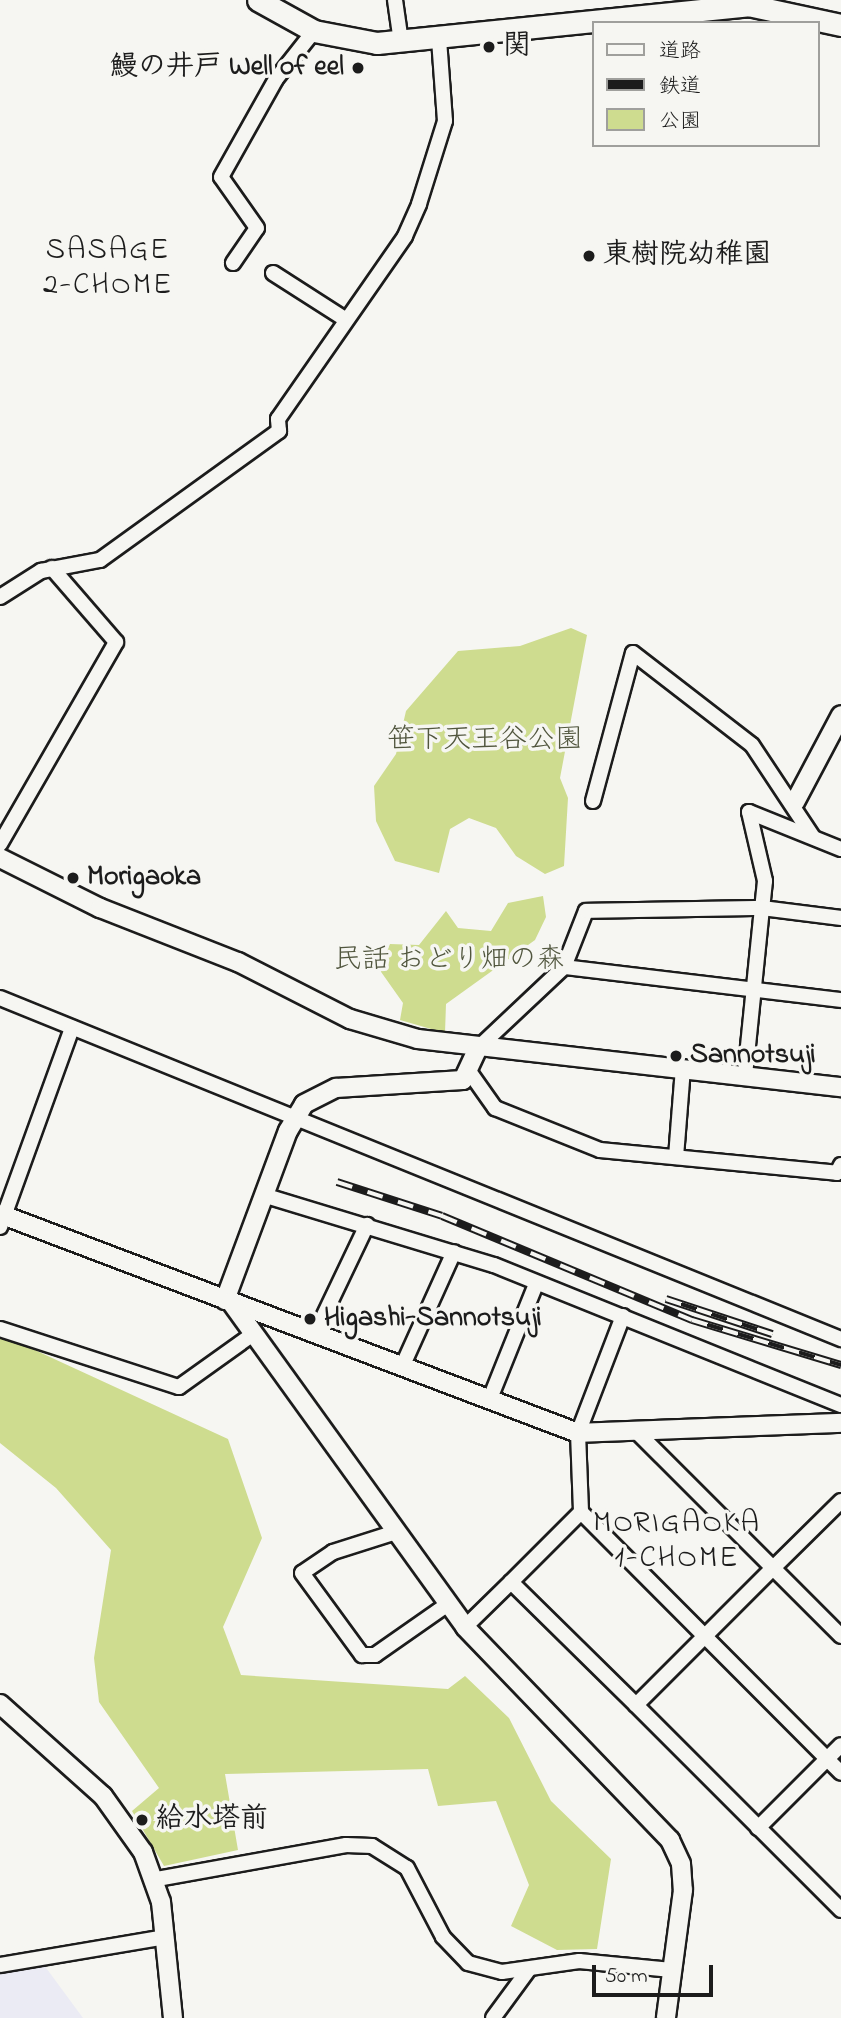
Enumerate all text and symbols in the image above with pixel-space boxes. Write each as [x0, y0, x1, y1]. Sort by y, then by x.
legend [592, 21, 820, 147]
place label: 関 [503, 30, 531, 64]
text: 道路 [659, 37, 701, 67]
marker: 関 [481, 39, 497, 55]
place label: 鰻の井戸 Well of eel [110, 51, 344, 85]
marker: 鰻の井戸 Well of eel [350, 60, 366, 76]
text: 鉄道 [659, 72, 701, 102]
text: 公園 [659, 107, 701, 137]
district label: SASAGE 2-CHOME [44, 233, 172, 304]
place label: 東樹院幼稚園 [603, 239, 771, 273]
marker: 東樹院幼稚園 [581, 248, 597, 264]
park label: 笹下天王谷公園 [387, 724, 583, 758]
place label: Morigaoka [87, 861, 201, 895]
marker: Morigaoka [65, 870, 81, 886]
park label: 民話 おどり畑の森 [334, 944, 564, 978]
place label: Sannotsuji [690, 1039, 815, 1073]
marker: Sannotsuji [668, 1048, 684, 1064]
place label: Higashi-Sannotsuji [324, 1302, 542, 1336]
marker: Higashi-Sannotsuji [302, 1311, 318, 1327]
district label: MORIGAOKA 1-CHOME [594, 1506, 760, 1576]
place label: 給水塔前 [156, 1803, 268, 1837]
marker: 給水塔前 [134, 1812, 150, 1828]
scale bar [596, 1952, 717, 1996]
text: 50 m [605, 1962, 648, 1992]

